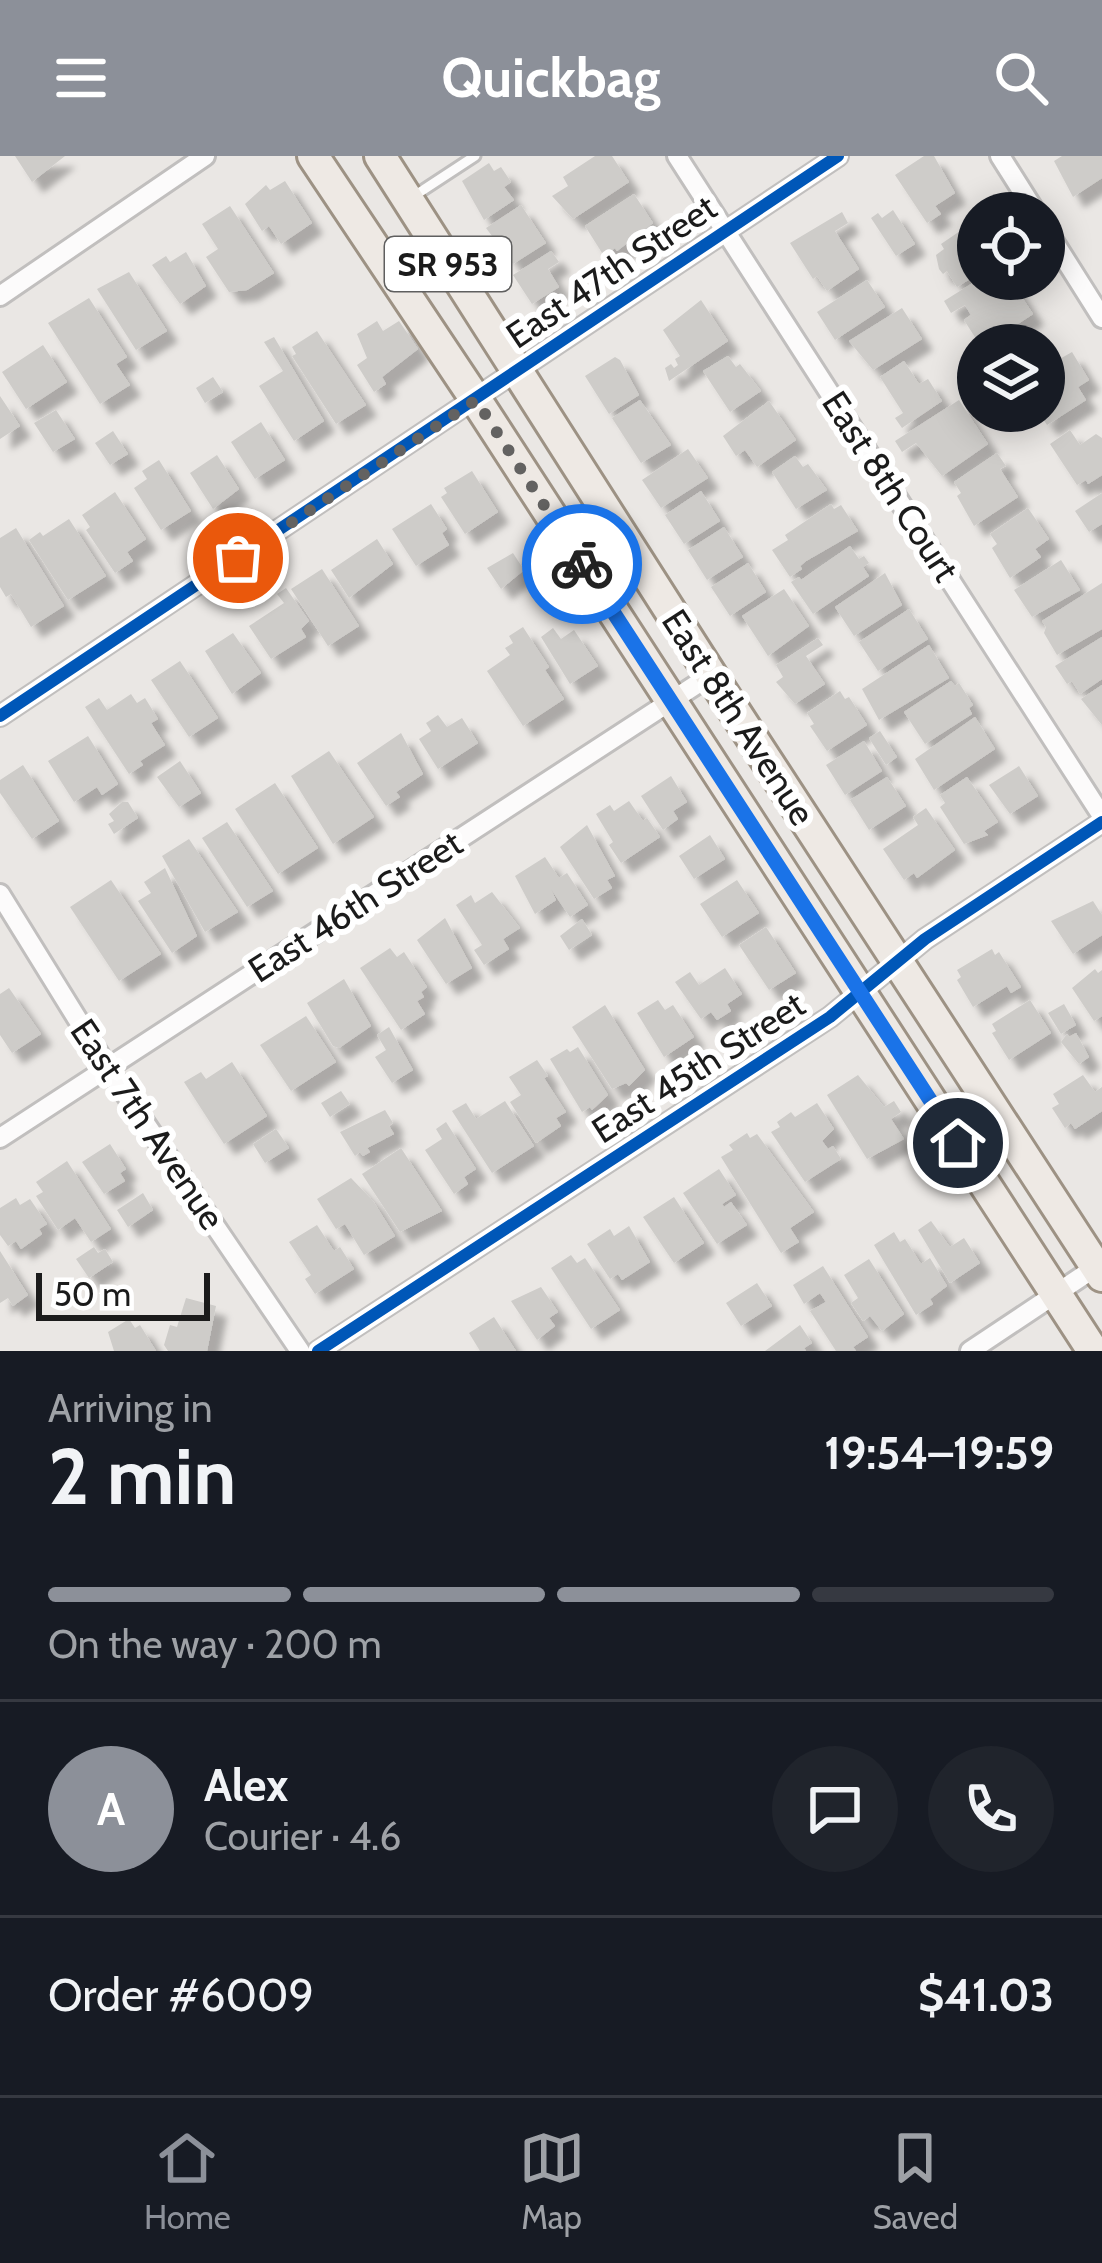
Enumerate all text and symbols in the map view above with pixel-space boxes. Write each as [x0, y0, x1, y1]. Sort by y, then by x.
icon: menu [48, 45, 114, 111]
text: Quickbag [441, 45, 661, 111]
icon: search [988, 45, 1054, 111]
street label: East 47th Street [498, 185, 724, 357]
map controls [957, 192, 1065, 432]
button: locate [957, 192, 1065, 300]
road number: SR 953 [385, 237, 511, 291]
button: layers [957, 324, 1065, 432]
street label: East 8th Court [813, 383, 969, 589]
courier [522, 504, 642, 624]
pin [187, 507, 289, 609]
icon: bag [205, 525, 271, 591]
icon: bike [549, 531, 615, 597]
street label: East 8th Avenue [653, 601, 825, 833]
street label: East 46th Street [240, 821, 470, 991]
street label: East 45th Street [583, 982, 813, 1152]
street label: East 7th Avenue [61, 1010, 235, 1238]
pin [907, 1092, 1009, 1194]
icon: home [925, 1110, 991, 1176]
scale bar [36, 1267, 210, 1320]
text: 50 m [54, 1274, 131, 1314]
text: Arriving in [48, 1384, 212, 1432]
text: 19:54–19:59 [824, 1426, 1054, 1480]
text: 2 min [48, 1429, 236, 1524]
text: On the way · 200 m [48, 1620, 382, 1668]
button: chat [772, 1746, 898, 1872]
button: phone [928, 1746, 1054, 1872]
text: Alex [204, 1758, 288, 1812]
text: A [97, 1782, 125, 1836]
text: Courier · 4.6 [204, 1812, 401, 1860]
text: Order #6009 [48, 1968, 314, 2022]
text: $41.03 [918, 1968, 1054, 2022]
tab: Home [144, 2125, 231, 2237]
tab: Map [519, 2125, 585, 2237]
tab: Saved [872, 2125, 958, 2237]

